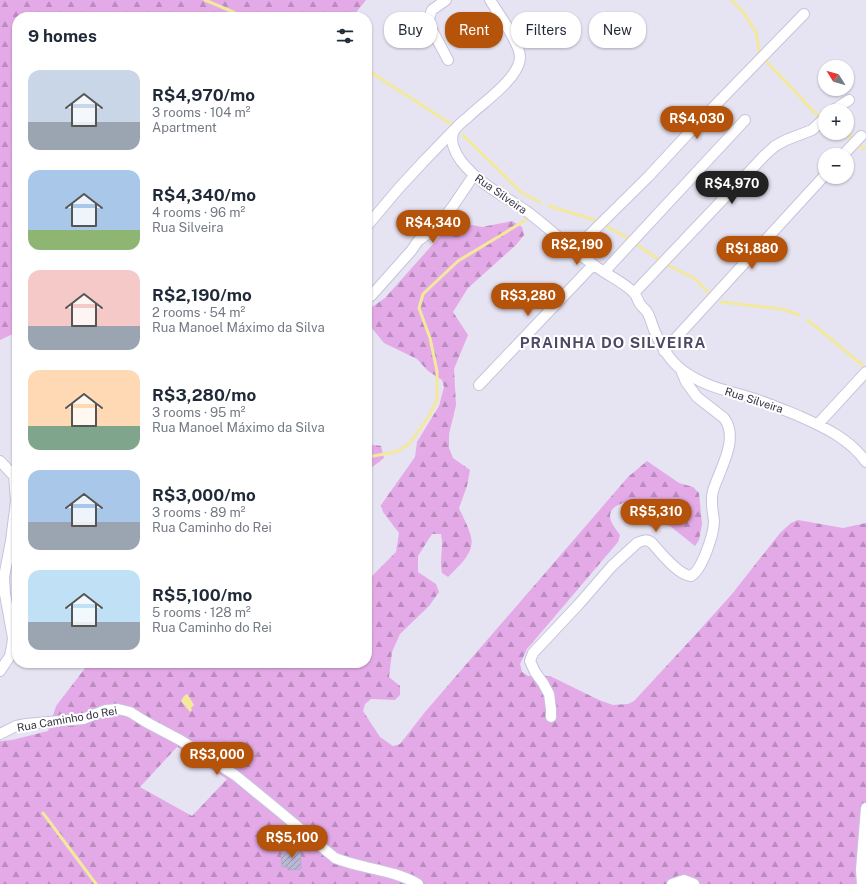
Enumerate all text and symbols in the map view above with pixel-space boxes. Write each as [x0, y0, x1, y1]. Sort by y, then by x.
chip: Buy [384, 12, 437, 48]
chip: Rent [445, 12, 503, 48]
chip: Filters [511, 12, 581, 48]
chip: New [589, 12, 646, 48]
icon: filters [334, 25, 356, 47]
text: 9 homes [28, 26, 97, 46]
north arrow [818, 60, 854, 96]
map controls [818, 60, 854, 184]
text: R$4,970/mo [152, 85, 255, 105]
icon: home [60, 86, 108, 134]
button: + [818, 104, 854, 140]
text: 3 rooms · 104 m² [152, 105, 251, 120]
pin: R$4,030 [660, 106, 734, 140]
text: R$4,030 [669, 111, 725, 126]
text: Apartment [152, 120, 217, 135]
button: − [818, 148, 854, 184]
pin: R$4,970 [695, 171, 769, 205]
street label: Rua Silveira [473, 172, 529, 216]
text: R$4,970 [705, 176, 759, 191]
text: R$4,340/mo [152, 185, 256, 205]
icon: home [60, 186, 108, 234]
text: 4 rooms · 96 m² [152, 205, 245, 220]
pin: R$4,340 [396, 210, 470, 244]
text: R$4,340 [405, 215, 461, 230]
text: Rua Silveira [152, 220, 223, 235]
pin: R$2,190 [540, 232, 614, 266]
pin: R$1,880 [715, 236, 789, 270]
text: R$2,190 [551, 237, 603, 252]
text: R$1,880 [726, 241, 778, 256]
pin: R$3,280 [491, 283, 565, 317]
text: R$2,190/mo [152, 285, 252, 305]
icon: home [60, 286, 108, 334]
text: R$3,280 [500, 288, 556, 303]
text: 2 rooms · 54 m² [152, 305, 245, 320]
text: Rua Manoel Máximo da Silva [152, 320, 325, 335]
district label: PRAINHA DO SILVEIRA [520, 334, 706, 351]
text: R$3,280/mo [152, 385, 256, 405]
street label: Rua Silveira [723, 385, 785, 415]
icon: home [60, 386, 108, 434]
text: 3 rooms · 95 m² [152, 405, 246, 420]
text: Rua Manoel Máximo da Silva [152, 420, 325, 435]
text: R$3,000/mo [152, 485, 256, 505]
icon: home [60, 486, 108, 534]
pin: R$5,310 [619, 499, 693, 533]
text: R$5,310 [630, 504, 682, 519]
text: 3 rooms · 89 m² [152, 505, 246, 520]
text: Rua Caminho do Rei [152, 520, 272, 535]
text: R$5,100/mo [152, 585, 252, 605]
icon: home [60, 586, 108, 634]
text: 5 rooms · 128 m² [152, 605, 251, 620]
text: Rua Caminho do Rei [152, 620, 272, 635]
street label: Rua Caminho do Rei [16, 704, 118, 734]
pin: R$3,000 [180, 742, 254, 776]
text: R$3,000 [189, 747, 245, 762]
pin: R$5,100 [255, 825, 329, 859]
text: R$5,100 [266, 830, 318, 845]

